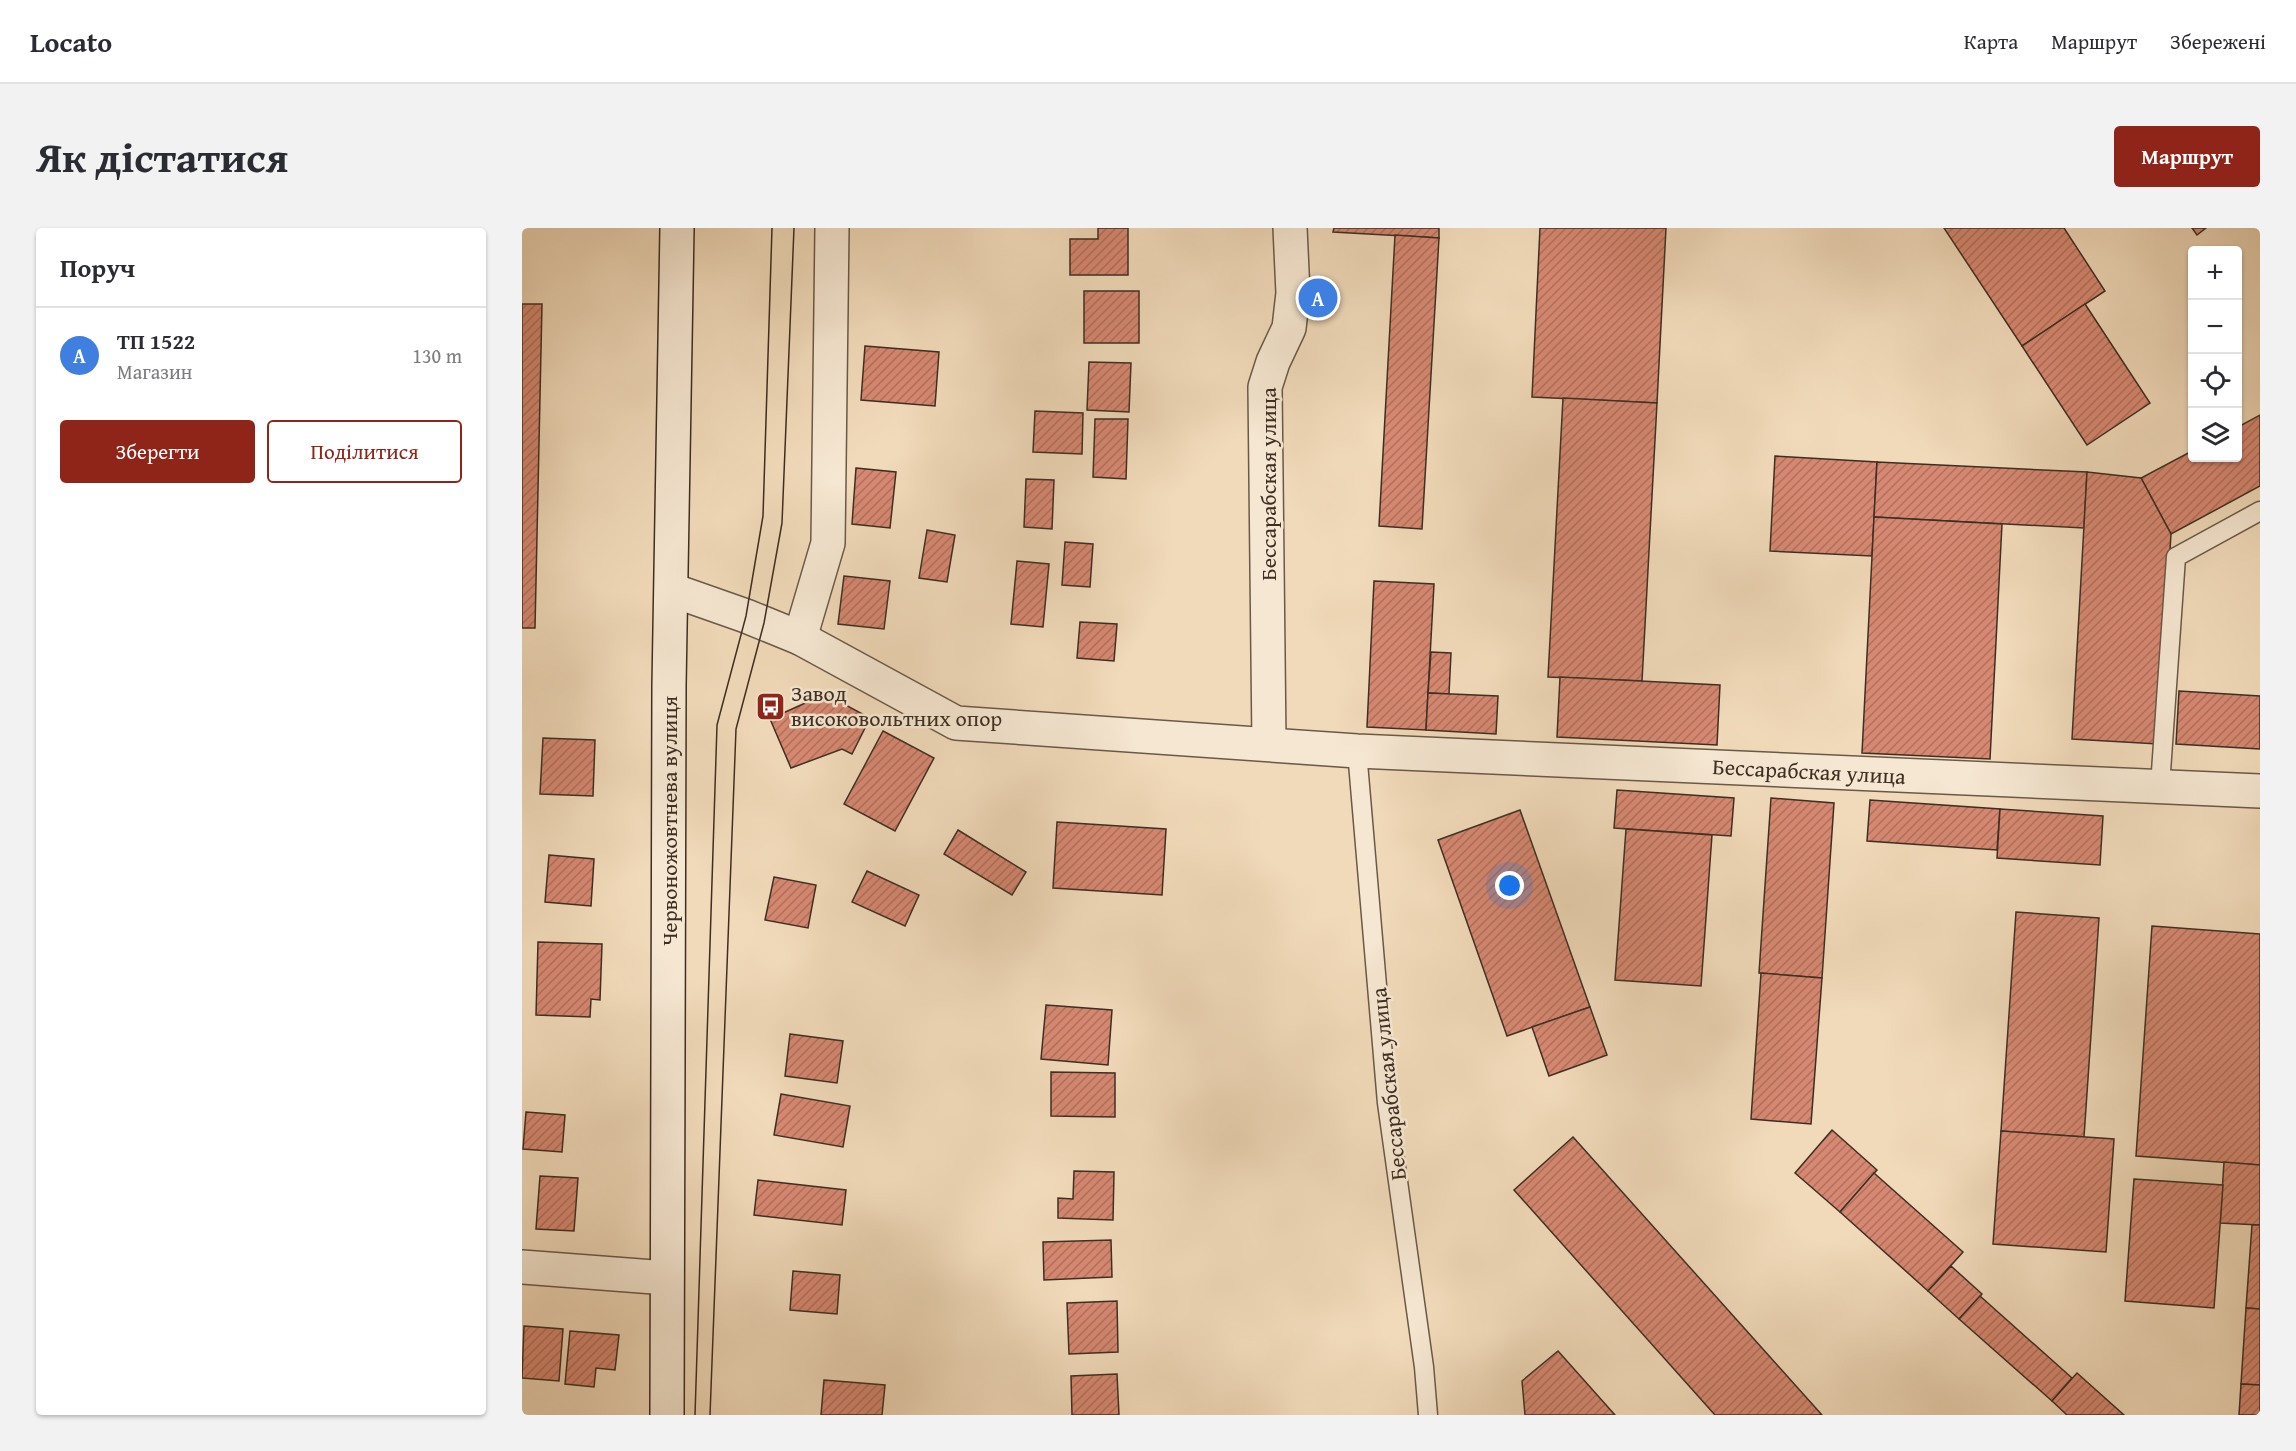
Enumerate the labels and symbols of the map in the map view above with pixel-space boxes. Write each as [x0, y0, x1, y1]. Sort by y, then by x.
pin: A [1298, 276, 1338, 320]
street label: Бессарабская улица [1252, 387, 1284, 581]
place label: Завод високовольтних опор [791, 677, 1002, 734]
bus stop icon: Завод високовольтних опор [754, 690, 786, 722]
street label: Червоножовтнева вулиця [653, 696, 685, 946]
street label: Бессарабская улица [1712, 750, 1907, 792]
your location [1495, 871, 1524, 900]
street label: Бессарабская улица [1362, 986, 1414, 1182]

